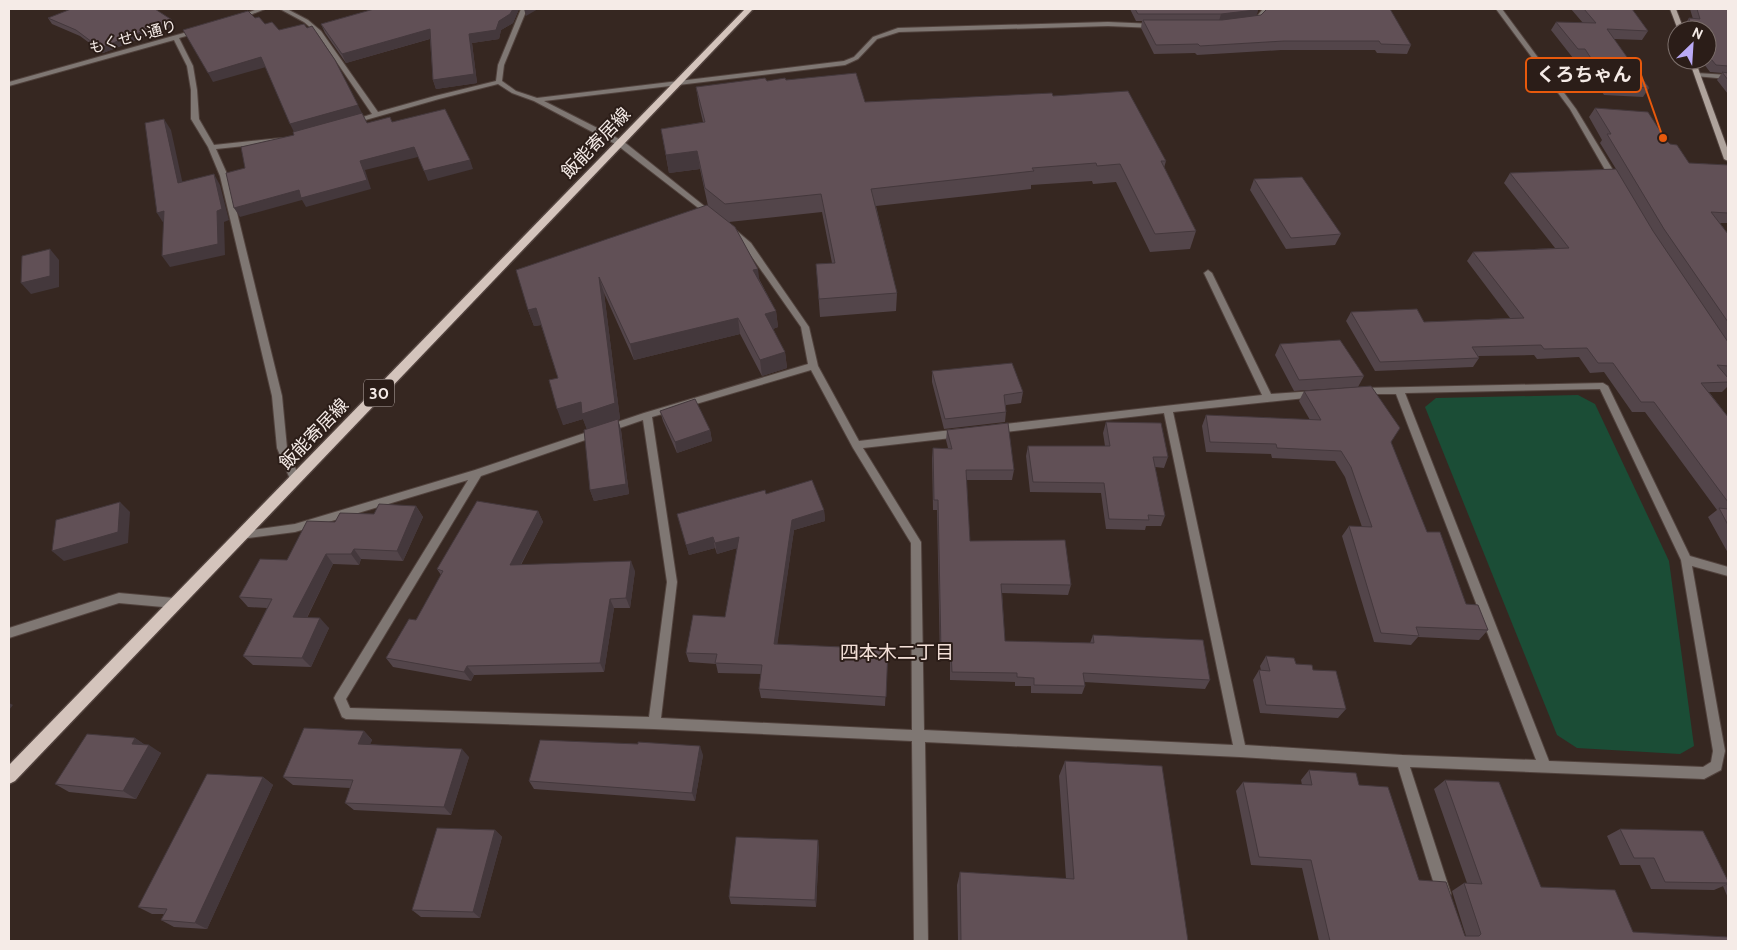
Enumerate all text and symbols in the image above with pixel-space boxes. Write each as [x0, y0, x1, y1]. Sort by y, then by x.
street label: もくせい通り [87, 17, 179, 57]
north arrow [1667, 20, 1717, 70]
text: N [1689, 23, 1706, 43]
callout: くろちゃん [1526, 58, 1641, 92]
text: くろちゃん [1536, 63, 1632, 86]
street label: 飯能寄居線 [557, 103, 635, 183]
road number: 30 [364, 379, 394, 406]
street label: 飯能寄居線 [275, 394, 353, 474]
district label: 四本木二丁目 [840, 641, 954, 664]

